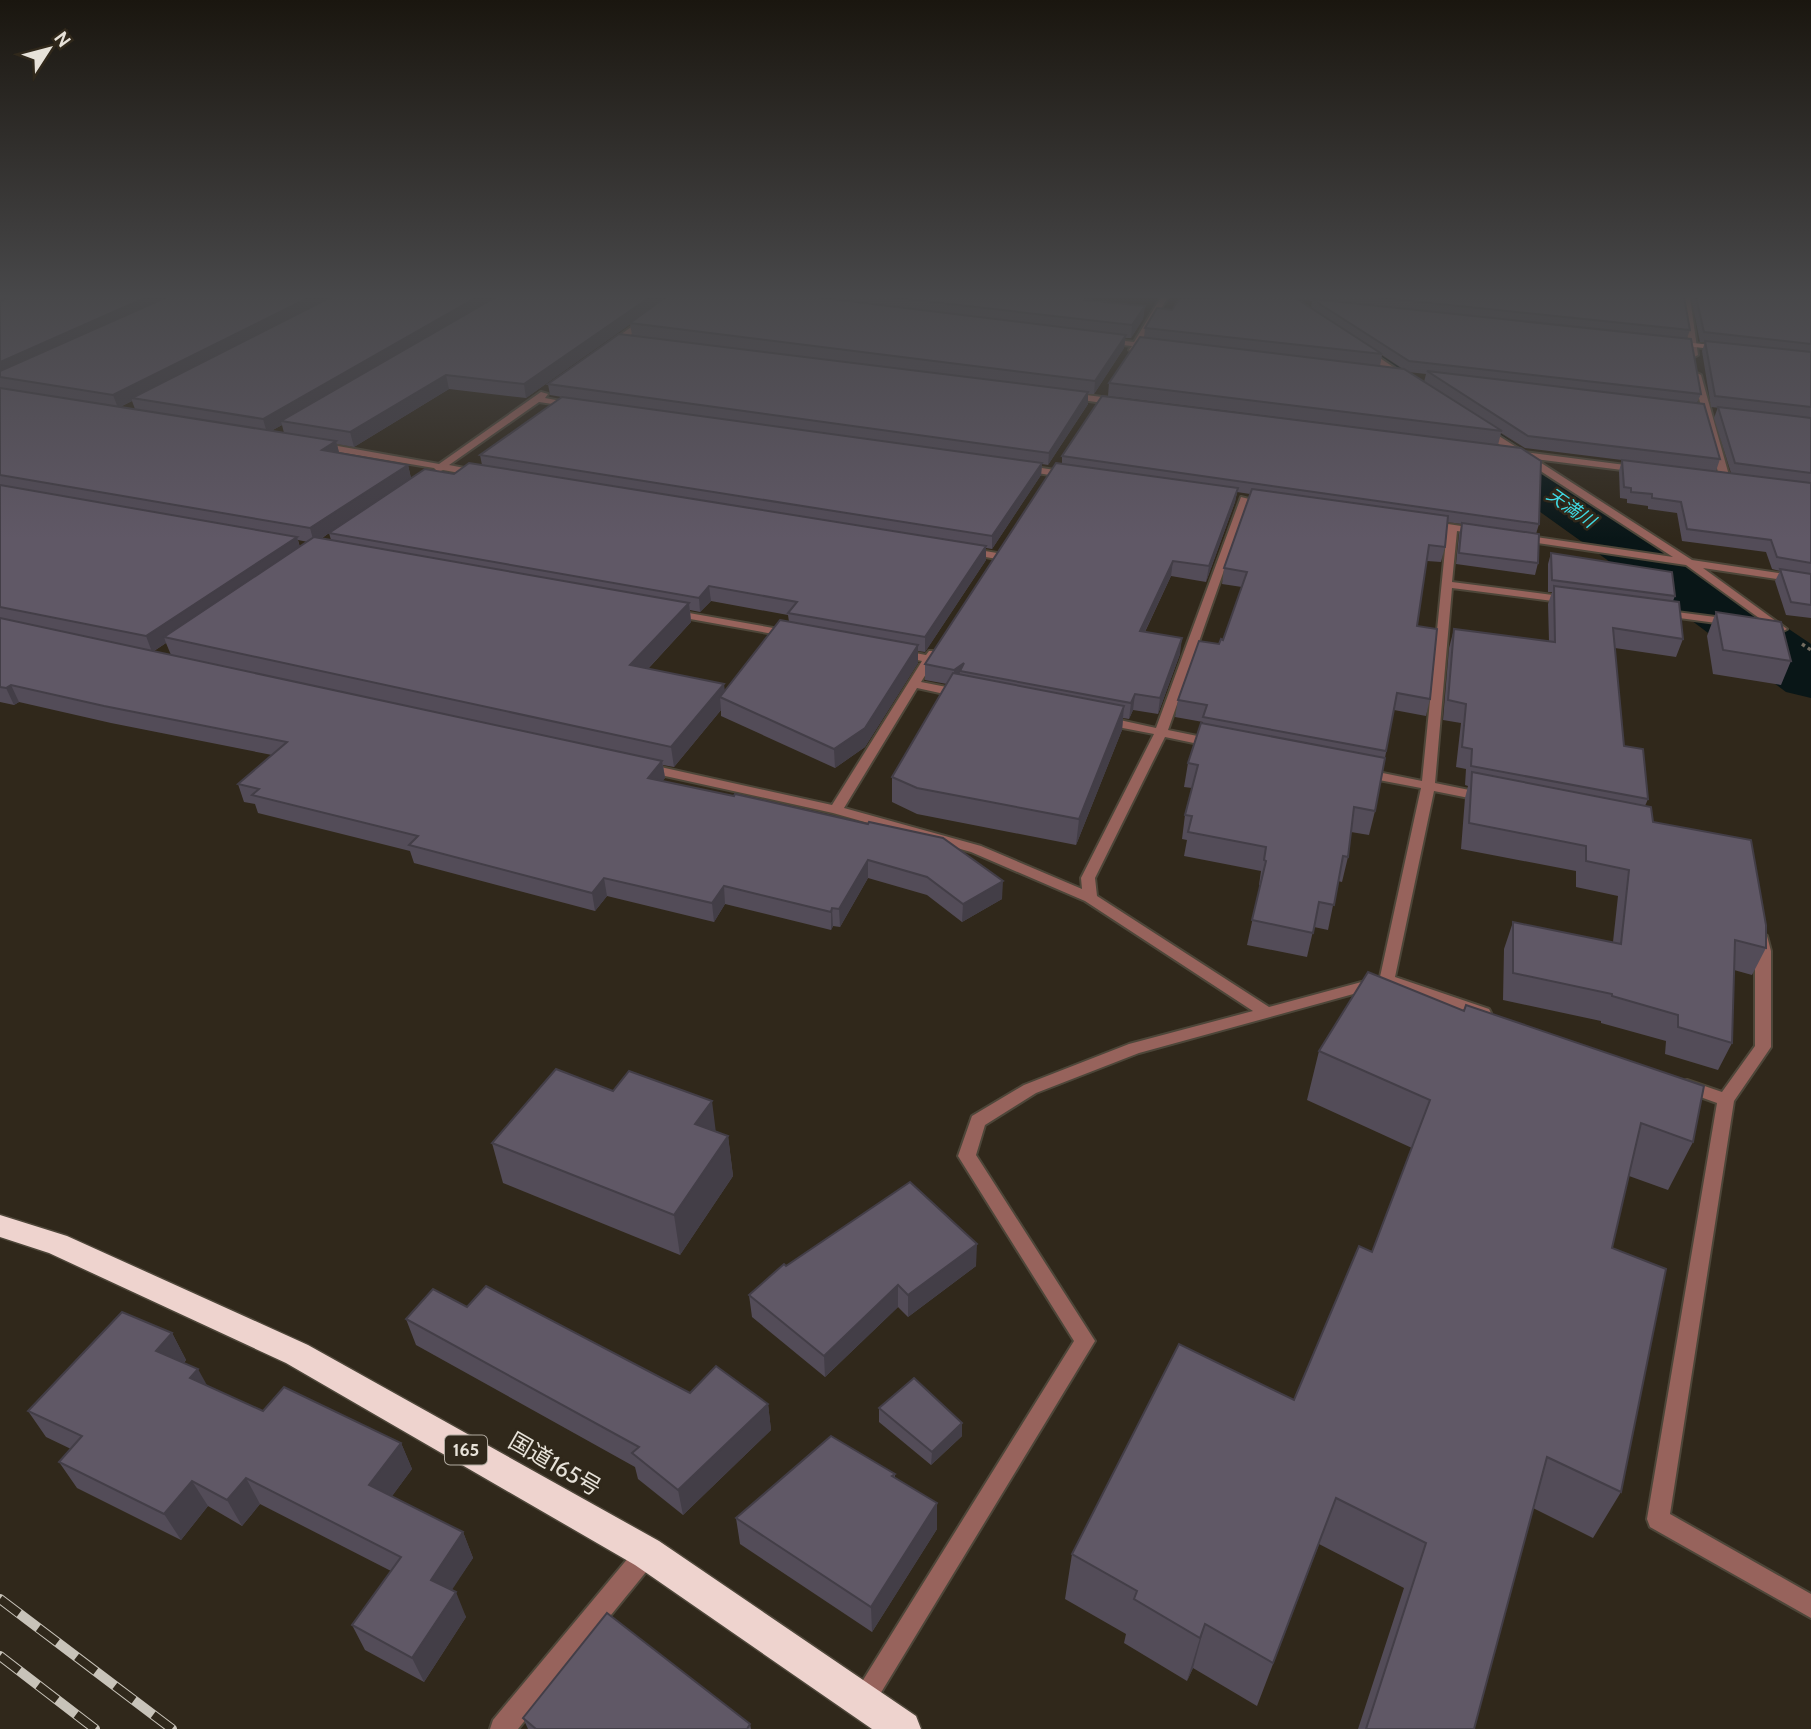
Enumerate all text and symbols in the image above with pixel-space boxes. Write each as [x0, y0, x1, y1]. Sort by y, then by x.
north arrow [14, 14, 84, 84]
text: N [49, 27, 76, 51]
water label: 天満川 [1543, 484, 1601, 534]
street label: 国道165号 [504, 1426, 606, 1502]
road number: 165 [445, 1436, 487, 1464]

